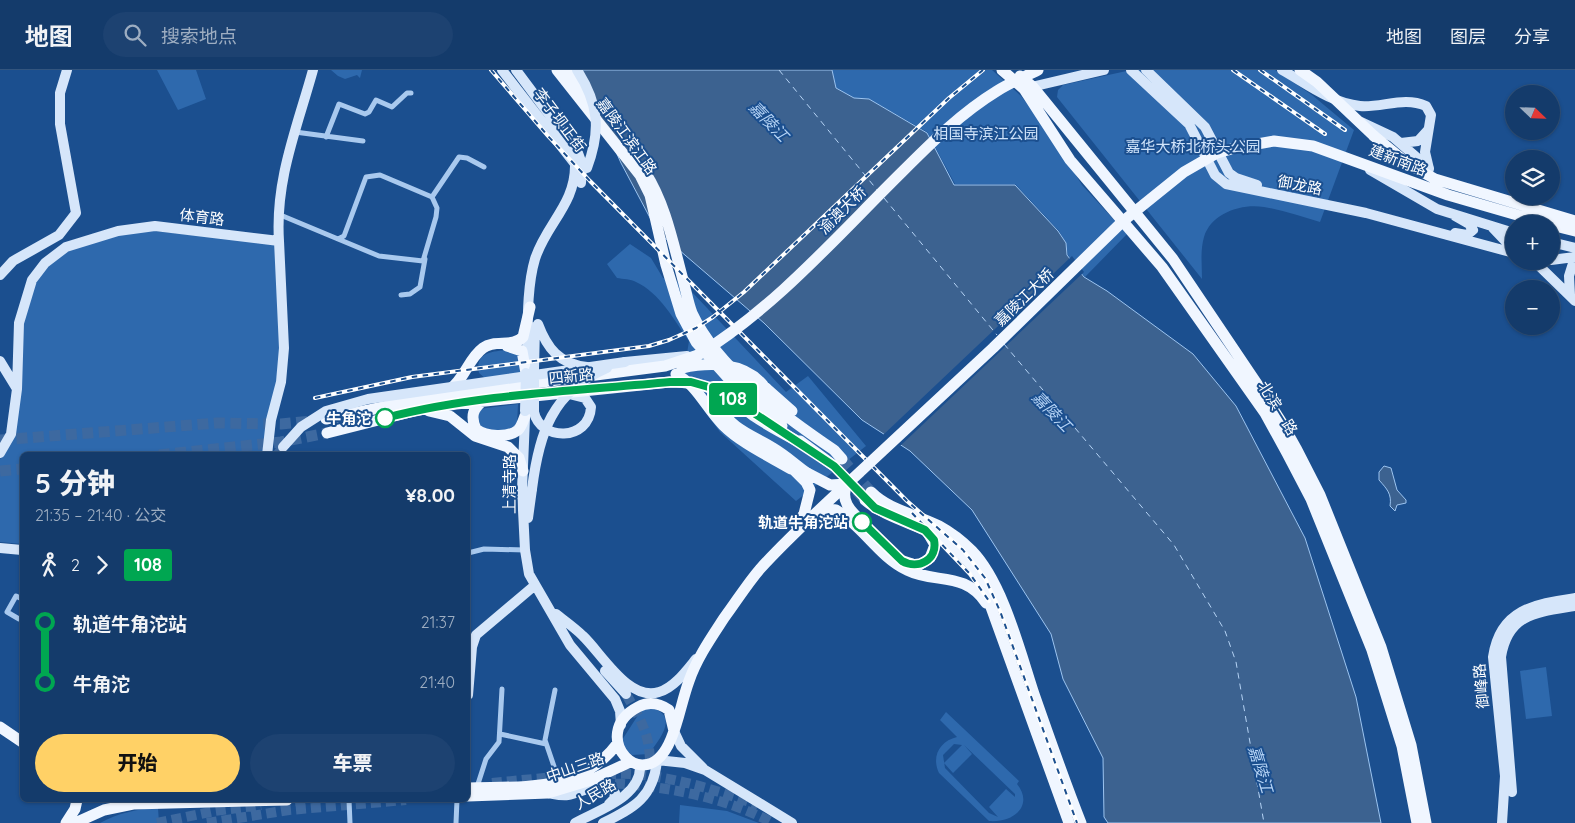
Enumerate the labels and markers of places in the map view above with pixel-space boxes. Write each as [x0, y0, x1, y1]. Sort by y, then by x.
marker: 牛角沱 [375, 408, 395, 428]
place label: 牛角沱 [326, 409, 371, 428]
marker: 轨道牛角沱站 [852, 512, 872, 532]
place label: 轨道牛角沱站 [758, 513, 848, 532]

